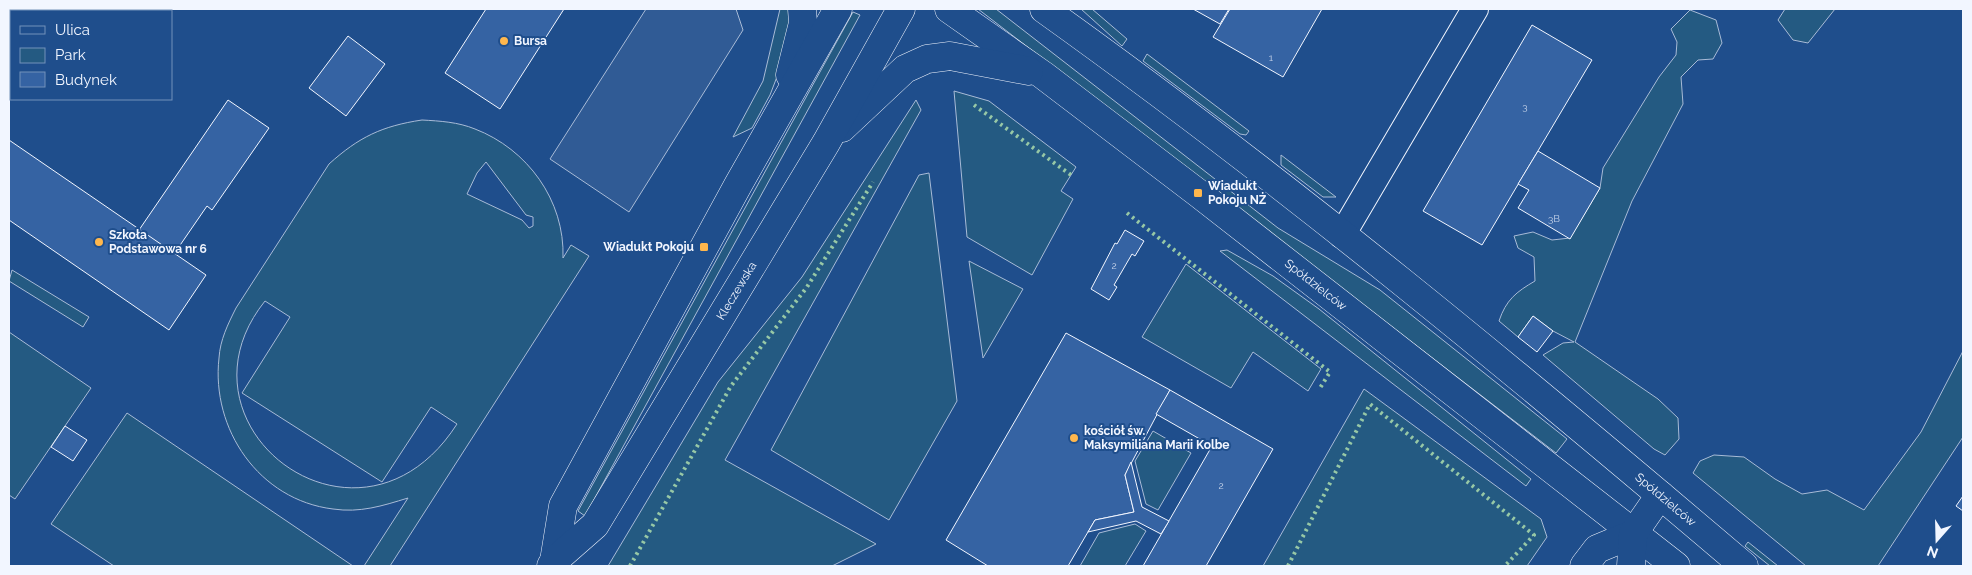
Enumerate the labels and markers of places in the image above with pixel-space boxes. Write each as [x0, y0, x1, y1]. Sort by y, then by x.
place label: Bursa [514, 34, 547, 48]
marker: Bursa [498, 35, 510, 47]
place label: Wiadukt Pokoju NŻ [1208, 179, 1267, 207]
marker: Wiadukt Pokoju NŻ [1192, 187, 1204, 199]
place label: Szkoła Podstawowa nr 6 [109, 228, 207, 256]
marker: Szkoła Podstawowa nr 6 [93, 236, 105, 248]
place label: Wiadukt Pokoju [603, 240, 694, 254]
marker: Wiadukt Pokoju [698, 241, 710, 253]
place label: kościół św. Maksymiliana Marii Kolbe [1084, 424, 1230, 452]
marker: kościół św. Maksymiliana Marii Kolbe [1068, 432, 1080, 444]

